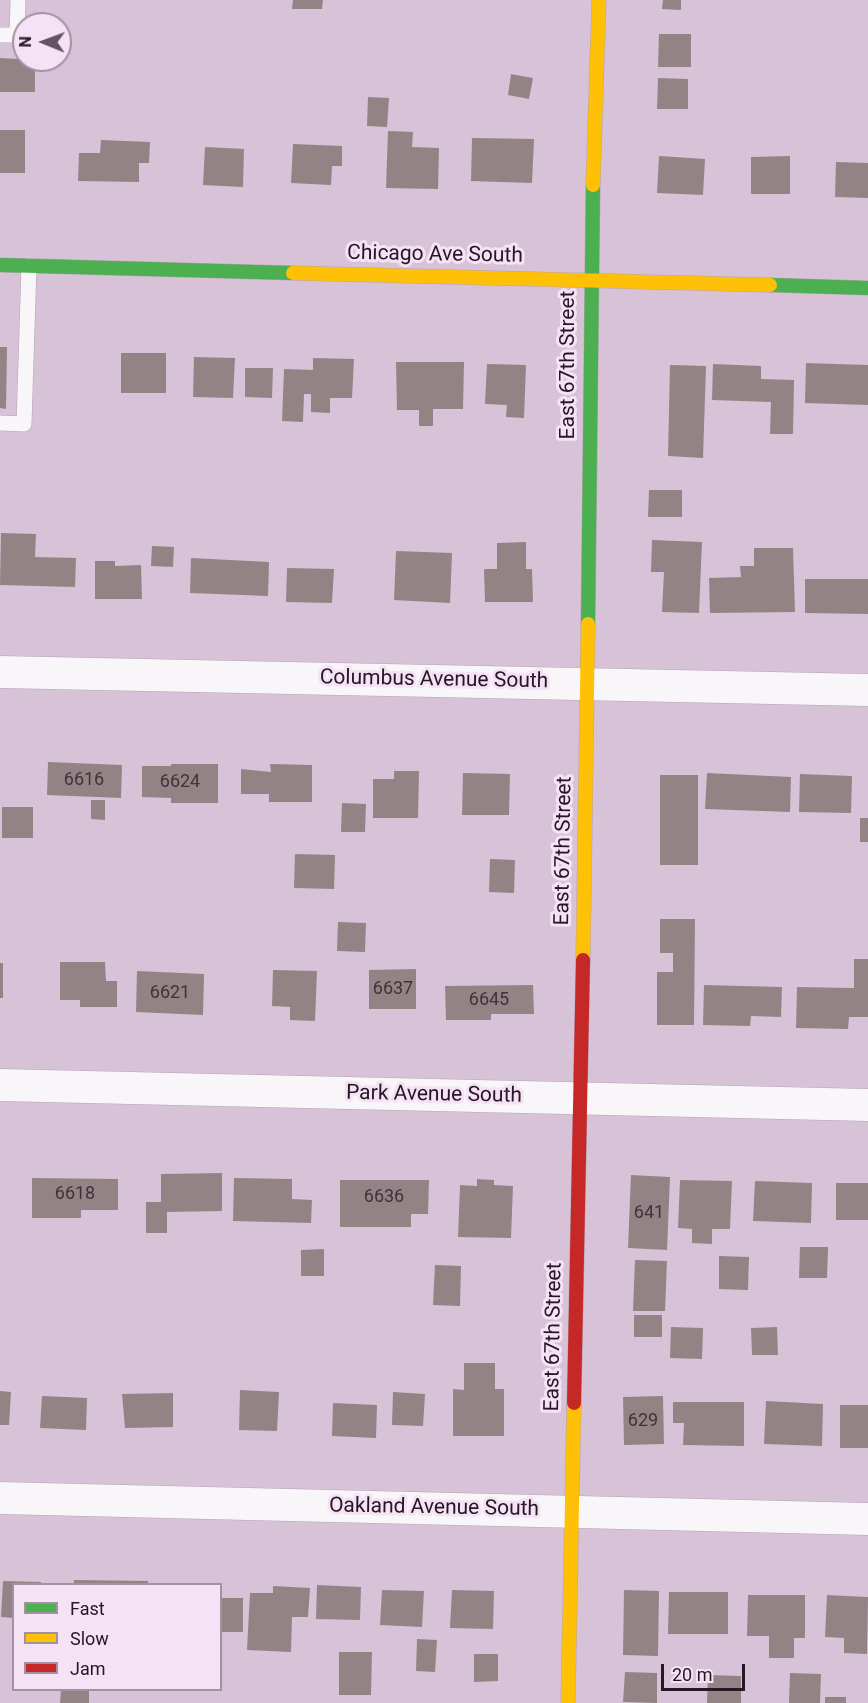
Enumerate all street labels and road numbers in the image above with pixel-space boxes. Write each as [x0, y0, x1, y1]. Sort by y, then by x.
street label: Chicago Ave South [347, 241, 523, 269]
street label: East 67th Street [556, 291, 582, 439]
street label: Columbus Avenue South [320, 665, 548, 695]
street label: East 67th Street [550, 776, 578, 926]
street label: Park Avenue South [346, 1081, 522, 1109]
street label: East 67th Street [540, 1262, 568, 1412]
street label: Oakland Avenue South [329, 1494, 539, 1522]

